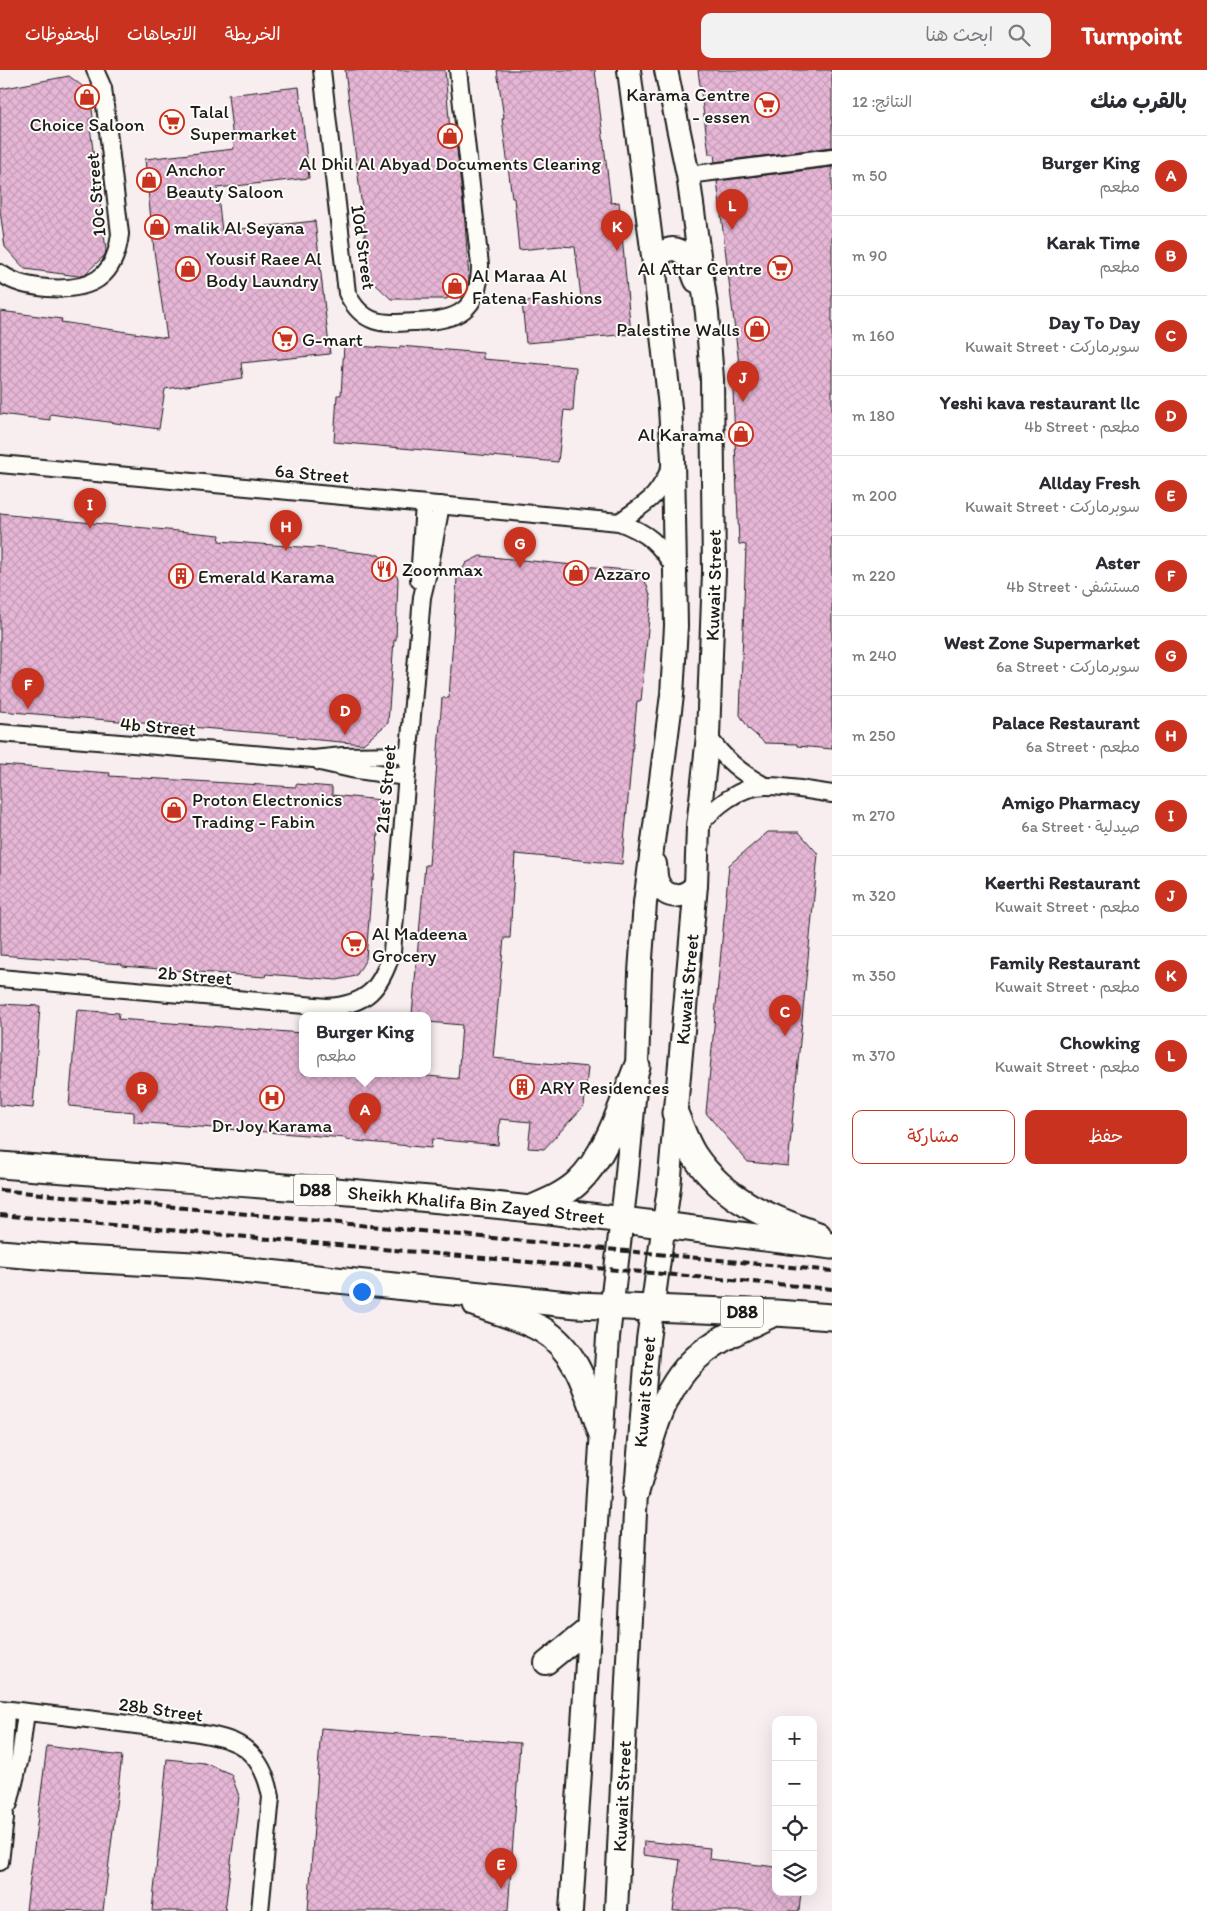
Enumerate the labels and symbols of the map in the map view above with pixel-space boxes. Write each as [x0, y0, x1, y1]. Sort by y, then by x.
place label: Karama Centre - essen [626, 83, 750, 128]
shop icon: Choice Saloon [74, 84, 100, 110]
supermarket icon: Karama Centre - essen [754, 92, 780, 118]
place label: Talal Supermarket [190, 100, 297, 145]
supermarket icon: Talal Supermarket [159, 109, 185, 135]
place label: Choice Saloon [29, 113, 145, 136]
shop icon: Al Dhil Al Abyad Documents Clearing [437, 123, 463, 149]
street label: 10c Street [80, 152, 111, 238]
place label: Al Dhil Al Abyad Documents Clearing [299, 152, 601, 175]
place label: Anchor Beauty Saloon [166, 158, 284, 203]
shop icon: Anchor Beauty Saloon [136, 167, 162, 193]
pin: L [716, 189, 748, 230]
street label: 10d Street [346, 203, 381, 291]
pin: K [601, 210, 633, 251]
shop icon: malik Al Seyana [144, 214, 170, 240]
place label: malik Al Seyana [174, 216, 305, 239]
place label: Yousif Raee Al Body Laundry [206, 247, 322, 292]
supermarket icon: Al Attar Centre [767, 255, 793, 281]
shop icon: Yousif Raee Al Body Laundry [175, 256, 201, 282]
place label: Al Attar Centre [638, 257, 762, 280]
place label: Al Maraa Al Fatena Fashions [472, 264, 602, 309]
shop icon: Al Maraa Al Fatena Fashions [442, 273, 468, 299]
shop icon: Palestine Walls [744, 316, 770, 342]
place label: Palestine Walls [616, 318, 740, 341]
supermarket icon: G-mart [272, 326, 298, 352]
place label: G-mart [302, 328, 363, 351]
pin: J [727, 361, 759, 402]
shop icon: Al Karama [728, 421, 754, 447]
place label: Al Karama [638, 423, 724, 446]
street label: 6a Street [274, 459, 350, 488]
pin: I [74, 488, 106, 529]
pin: H [270, 510, 302, 551]
pin: G [504, 527, 536, 568]
street label: Kuwait Street [700, 529, 726, 641]
restaurant icon: Zoommax [371, 556, 397, 582]
place label: Zoommax [402, 558, 483, 581]
shop icon: Azzaro [563, 560, 589, 586]
place label: Azzaro [594, 562, 651, 585]
building icon: Emerald Karama [168, 563, 194, 589]
place label: Emerald Karama [198, 565, 335, 588]
pin: F [12, 668, 44, 709]
pin: D [329, 694, 361, 735]
street label: 4b Street [119, 712, 197, 741]
street label: 21st Street [370, 744, 401, 834]
place label: Proton Electronics Trading - Fabin [192, 788, 342, 833]
shop icon: Proton Electronics Trading - Fabin [161, 797, 187, 823]
place label: Al Madeena Grocery [372, 922, 468, 967]
supermarket icon: Al Madeena Grocery [341, 931, 367, 957]
street label: Kuwait Street [671, 933, 704, 1046]
street label: 2b Street [157, 961, 233, 990]
pin: C [769, 995, 801, 1036]
pin: B [126, 1072, 158, 1113]
building icon: ARY Residences [509, 1074, 535, 1100]
place label: ARY Residences [540, 1076, 669, 1099]
hospital icon: Dr Joy Karama [259, 1085, 285, 1111]
pin: A [349, 1093, 381, 1134]
place label: Dr Joy Karama [212, 1114, 333, 1137]
road number: D88 [294, 1174, 336, 1206]
street label: Sheikh Khalifa Bin Zayed Street [347, 1181, 606, 1230]
your location [349, 1279, 375, 1305]
road number: D88 [721, 1296, 763, 1328]
street label: Kuwait Street [629, 1335, 660, 1448]
street label: 28b Street [117, 1692, 205, 1727]
street label: Kuwait Street [608, 1740, 636, 1852]
pin: E [485, 1848, 517, 1889]

